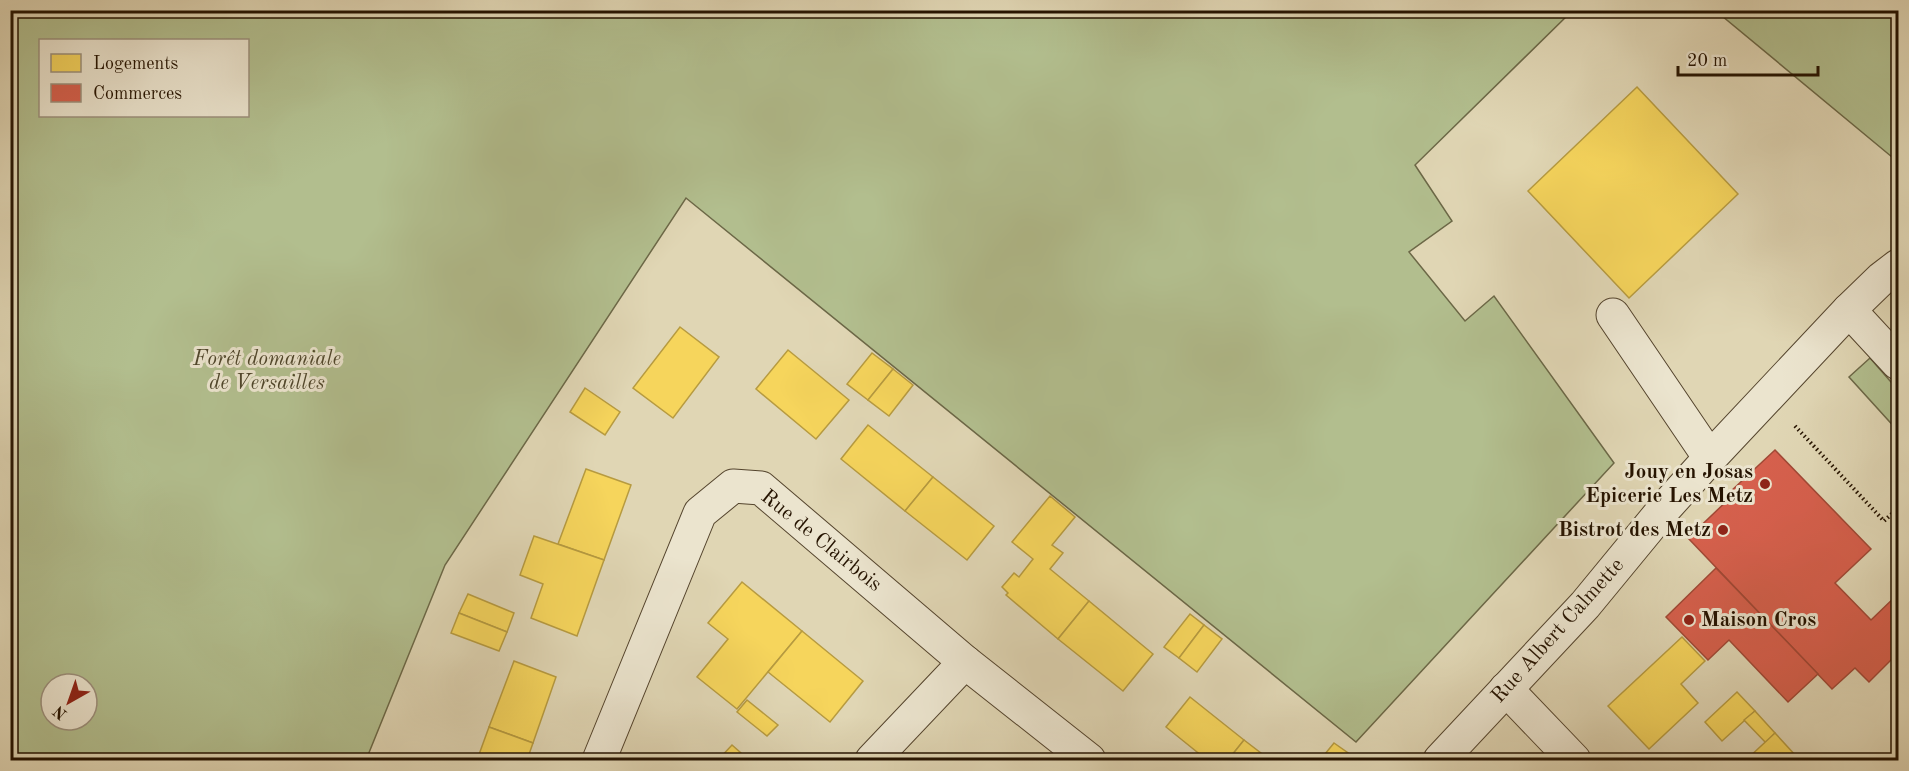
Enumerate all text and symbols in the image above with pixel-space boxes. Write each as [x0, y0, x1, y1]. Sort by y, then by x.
legend [39, 39, 249, 117]
scale bar [1678, 39, 1818, 77]
text: 20 m [1687, 52, 1727, 70]
text: Logements [93, 55, 179, 73]
text: Commerces [93, 85, 182, 103]
park label: Forêt domaniale de Versailles [192, 349, 341, 394]
place label: Jouy en Josas Epicerie Les Metz [1585, 462, 1753, 507]
marker: Jouy en Josas Epicerie Les Metz [1758, 477, 1772, 491]
street label: Rue de Clairbois [757, 486, 885, 596]
place label: Bistrot des Metz [1558, 520, 1711, 541]
marker: Bistrot des Metz [1716, 523, 1730, 537]
street label: Rue Albert Calmette [1488, 555, 1628, 707]
place label: Maison Cros [1701, 610, 1816, 631]
marker: Maison Cros [1682, 613, 1696, 627]
north arrow [39, 672, 99, 732]
text: N [50, 701, 70, 722]

